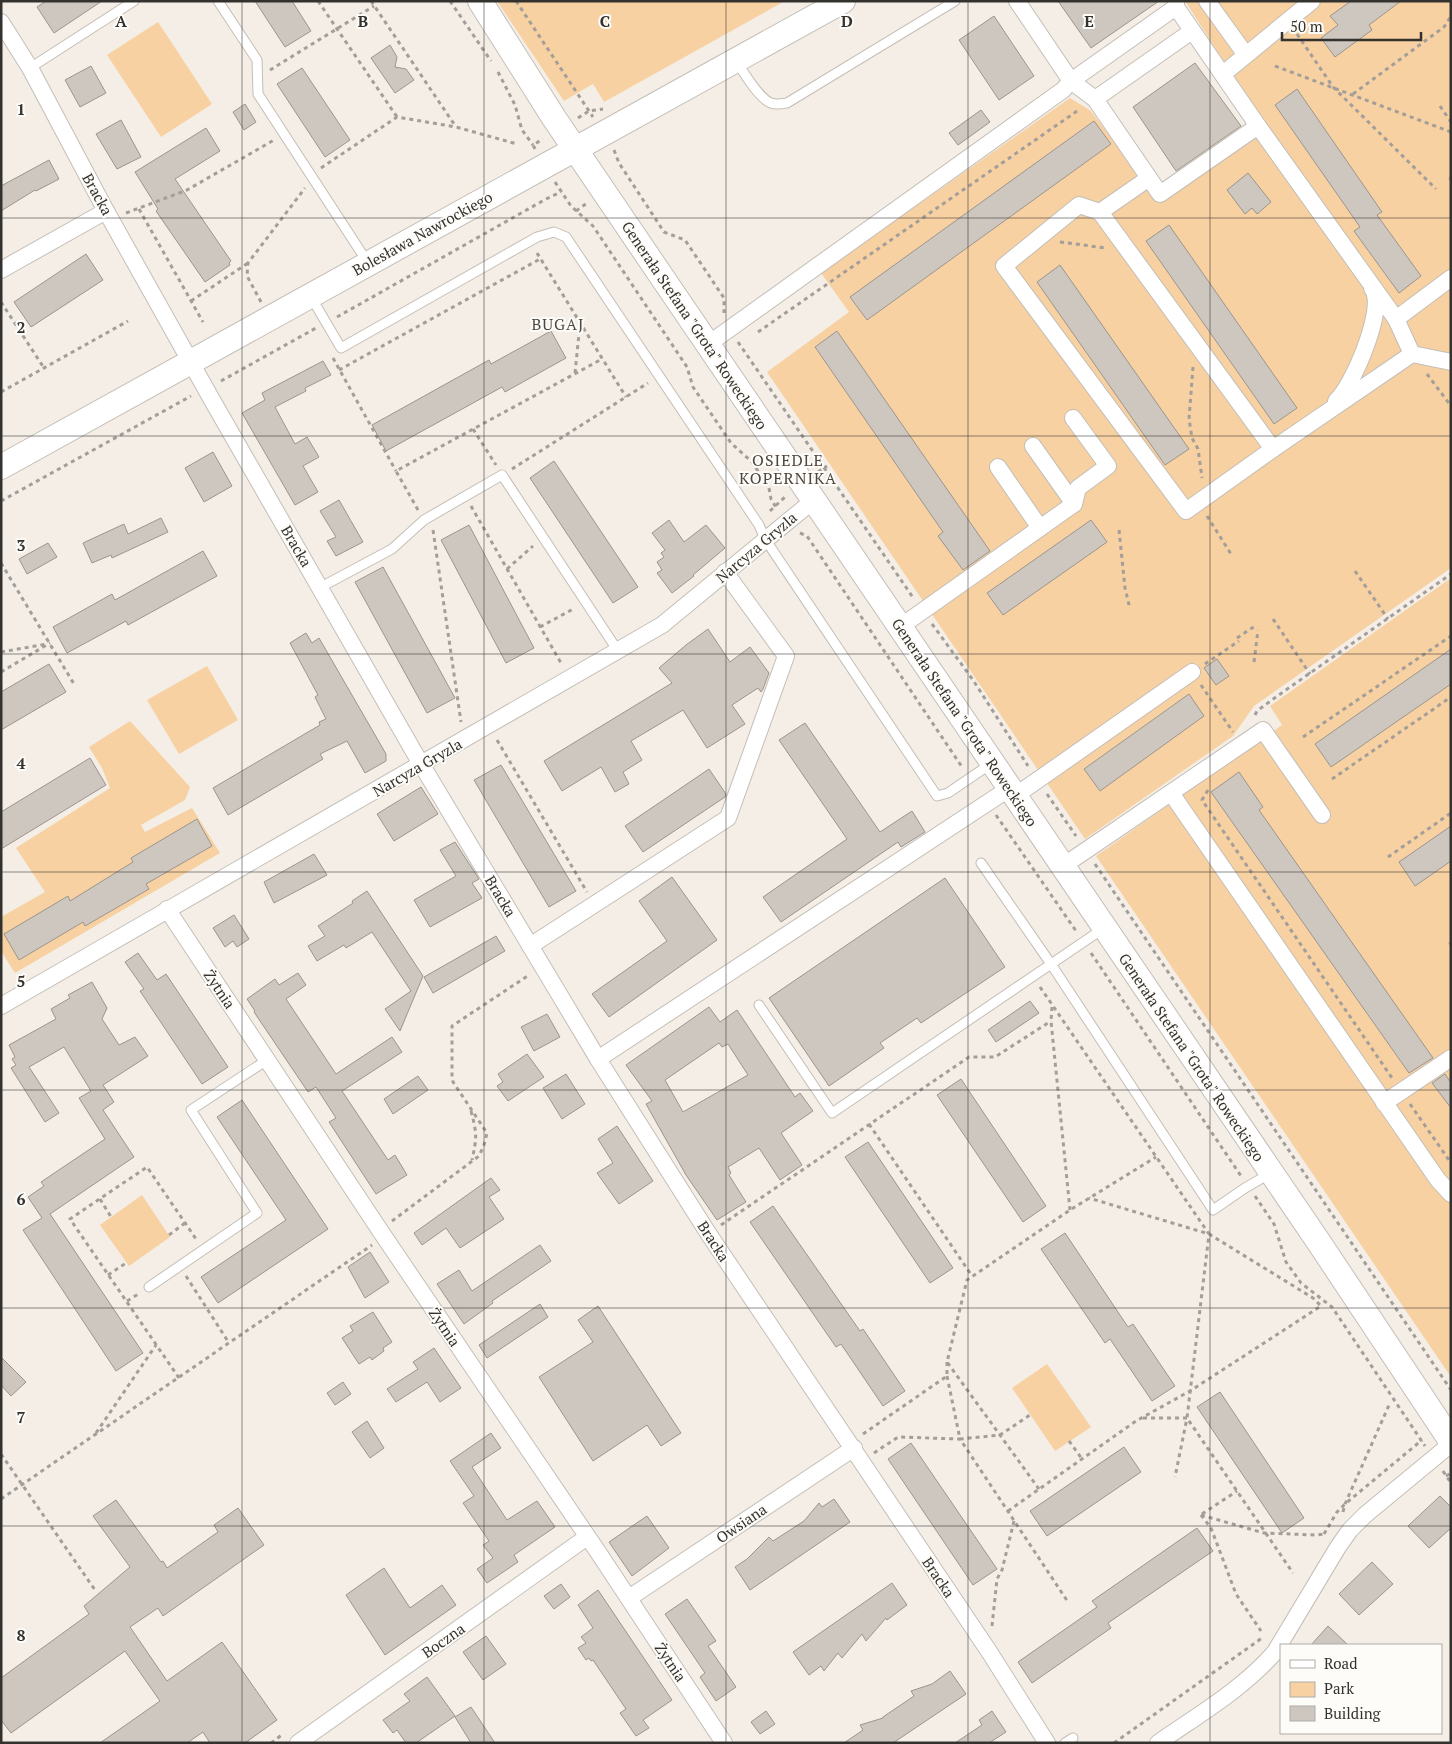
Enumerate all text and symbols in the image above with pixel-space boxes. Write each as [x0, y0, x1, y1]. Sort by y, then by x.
text: A [115, 10, 127, 32]
text: B [358, 10, 368, 32]
text: C [600, 10, 610, 32]
text: D [841, 10, 853, 32]
text: E [1084, 10, 1094, 32]
scale bar [1282, 10, 1421, 42]
text: 50 m [1290, 16, 1323, 36]
text: 1 [16, 98, 26, 120]
street label: Bracka [78, 170, 118, 219]
street label: Bolesława Nawrockiego [348, 186, 496, 280]
street label: Generała Stefana "Grota" Roweckiego [618, 217, 772, 433]
district label: BUGAJ [532, 313, 584, 335]
text: 2 [16, 316, 26, 338]
district label: OSIEDLE KOPERNIKA [739, 449, 837, 489]
street label: Narcyza Gryzla [711, 507, 801, 587]
street label: Bracka [277, 522, 317, 571]
text: 3 [16, 534, 26, 556]
street label: Generała Stefana "Grota" Roweckiego [888, 614, 1042, 830]
street label: Narcyza Gryzla [369, 733, 466, 801]
text: 4 [16, 752, 26, 774]
street label: Bracka [481, 872, 521, 921]
street label: Generała Stefana "Grota" Roweckiego [1115, 949, 1269, 1165]
street label: Żytnia [200, 966, 241, 1013]
text: 5 [16, 970, 26, 992]
text: 6 [16, 1188, 26, 1210]
street label: Bracka [693, 1217, 735, 1266]
street label: Żytnia [425, 1304, 466, 1351]
text: 7 [16, 1406, 26, 1428]
street label: Owsiana [712, 1499, 771, 1547]
street label: Bracka [918, 1553, 960, 1602]
street label: Boczna [418, 1618, 469, 1662]
text: 8 [16, 1624, 26, 1646]
street label: Żytnia [651, 1639, 692, 1686]
legend [1280, 1644, 1442, 1734]
text: Road [1324, 1653, 1357, 1673]
text: Park [1324, 1678, 1354, 1698]
text: Building [1324, 1703, 1382, 1723]

